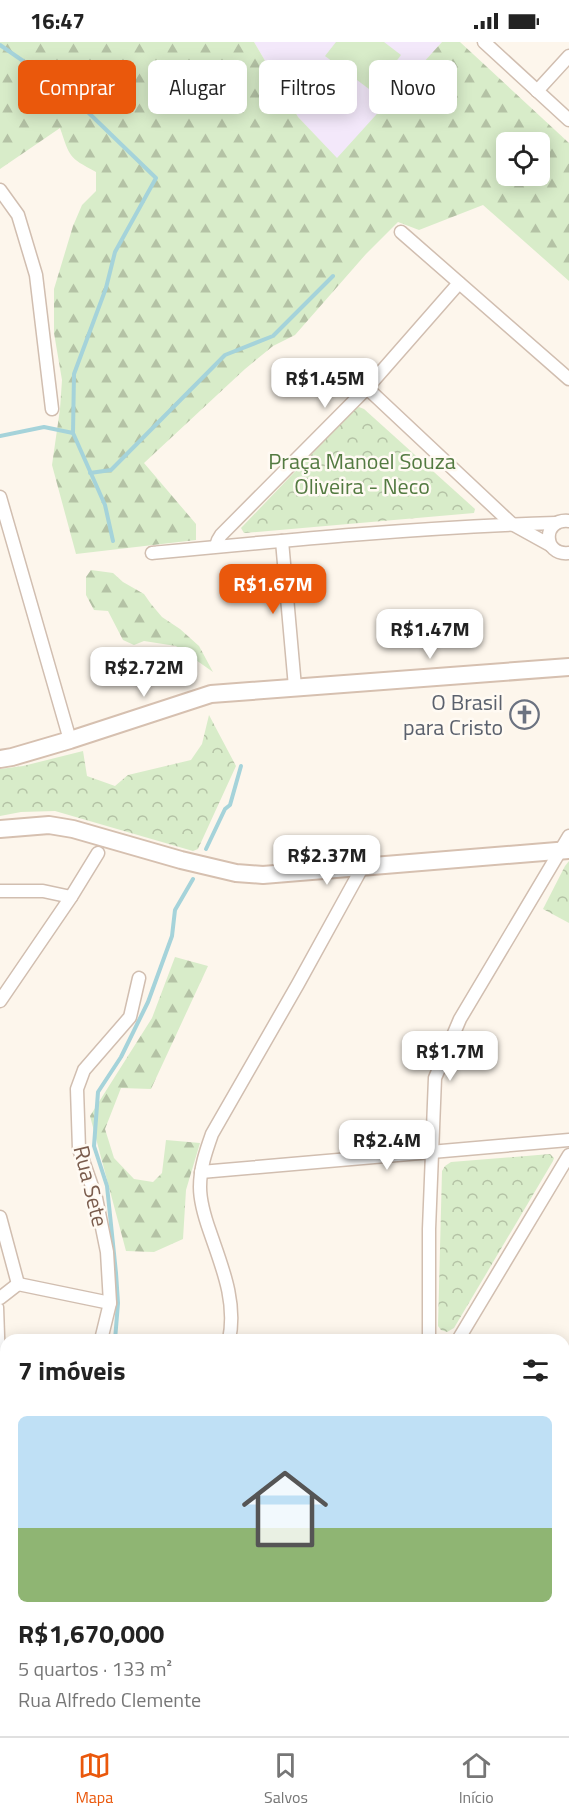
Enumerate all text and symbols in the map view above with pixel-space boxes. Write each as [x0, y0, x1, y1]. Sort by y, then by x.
text: 16:47 [30, 4, 85, 38]
chip: Comprar [18, 60, 136, 114]
chip: Alugar [148, 60, 247, 114]
chip: Filtros [259, 60, 357, 114]
chip: Novo [369, 60, 457, 114]
map controls [496, 132, 550, 186]
button: locate [496, 132, 550, 186]
pin: R$1.45M [270, 358, 380, 409]
text: R$1.45M [285, 362, 365, 393]
park label: Praça Manoel Souza Oliveira - Neco [268, 444, 456, 503]
pin: R$1.67M [218, 564, 328, 615]
text: R$1.67M [233, 568, 313, 599]
pin: R$1.47M [375, 609, 485, 660]
text: R$1.47M [390, 613, 470, 644]
pin: R$2.72M [89, 647, 199, 698]
text: R$2.72M [104, 651, 184, 682]
place label: O Brasil para Cristo [403, 685, 503, 744]
church icon: O Brasil para Cristo [508, 699, 540, 731]
pin: R$2.37M [272, 835, 382, 886]
text: R$2.37M [287, 839, 367, 870]
pin: R$1.7M [401, 1031, 499, 1082]
text: R$1.7M [416, 1035, 484, 1066]
pin: R$2.4M [338, 1120, 436, 1171]
text: R$2.4M [353, 1124, 421, 1155]
street label: Rua Sete [64, 1142, 118, 1230]
text: 7 imóveis [18, 1351, 125, 1390]
icon: filters [519, 1354, 552, 1387]
icon: home [231, 1455, 339, 1563]
text: R$1,670,000 [18, 1614, 164, 1653]
text: 5 quartos · 133 m² [18, 1653, 172, 1684]
text: Rua Alfredo Clemente [18, 1684, 201, 1715]
tab: Mapa [75, 1749, 113, 1809]
tab: Salvos [264, 1749, 308, 1809]
tab: Início [459, 1749, 494, 1809]

